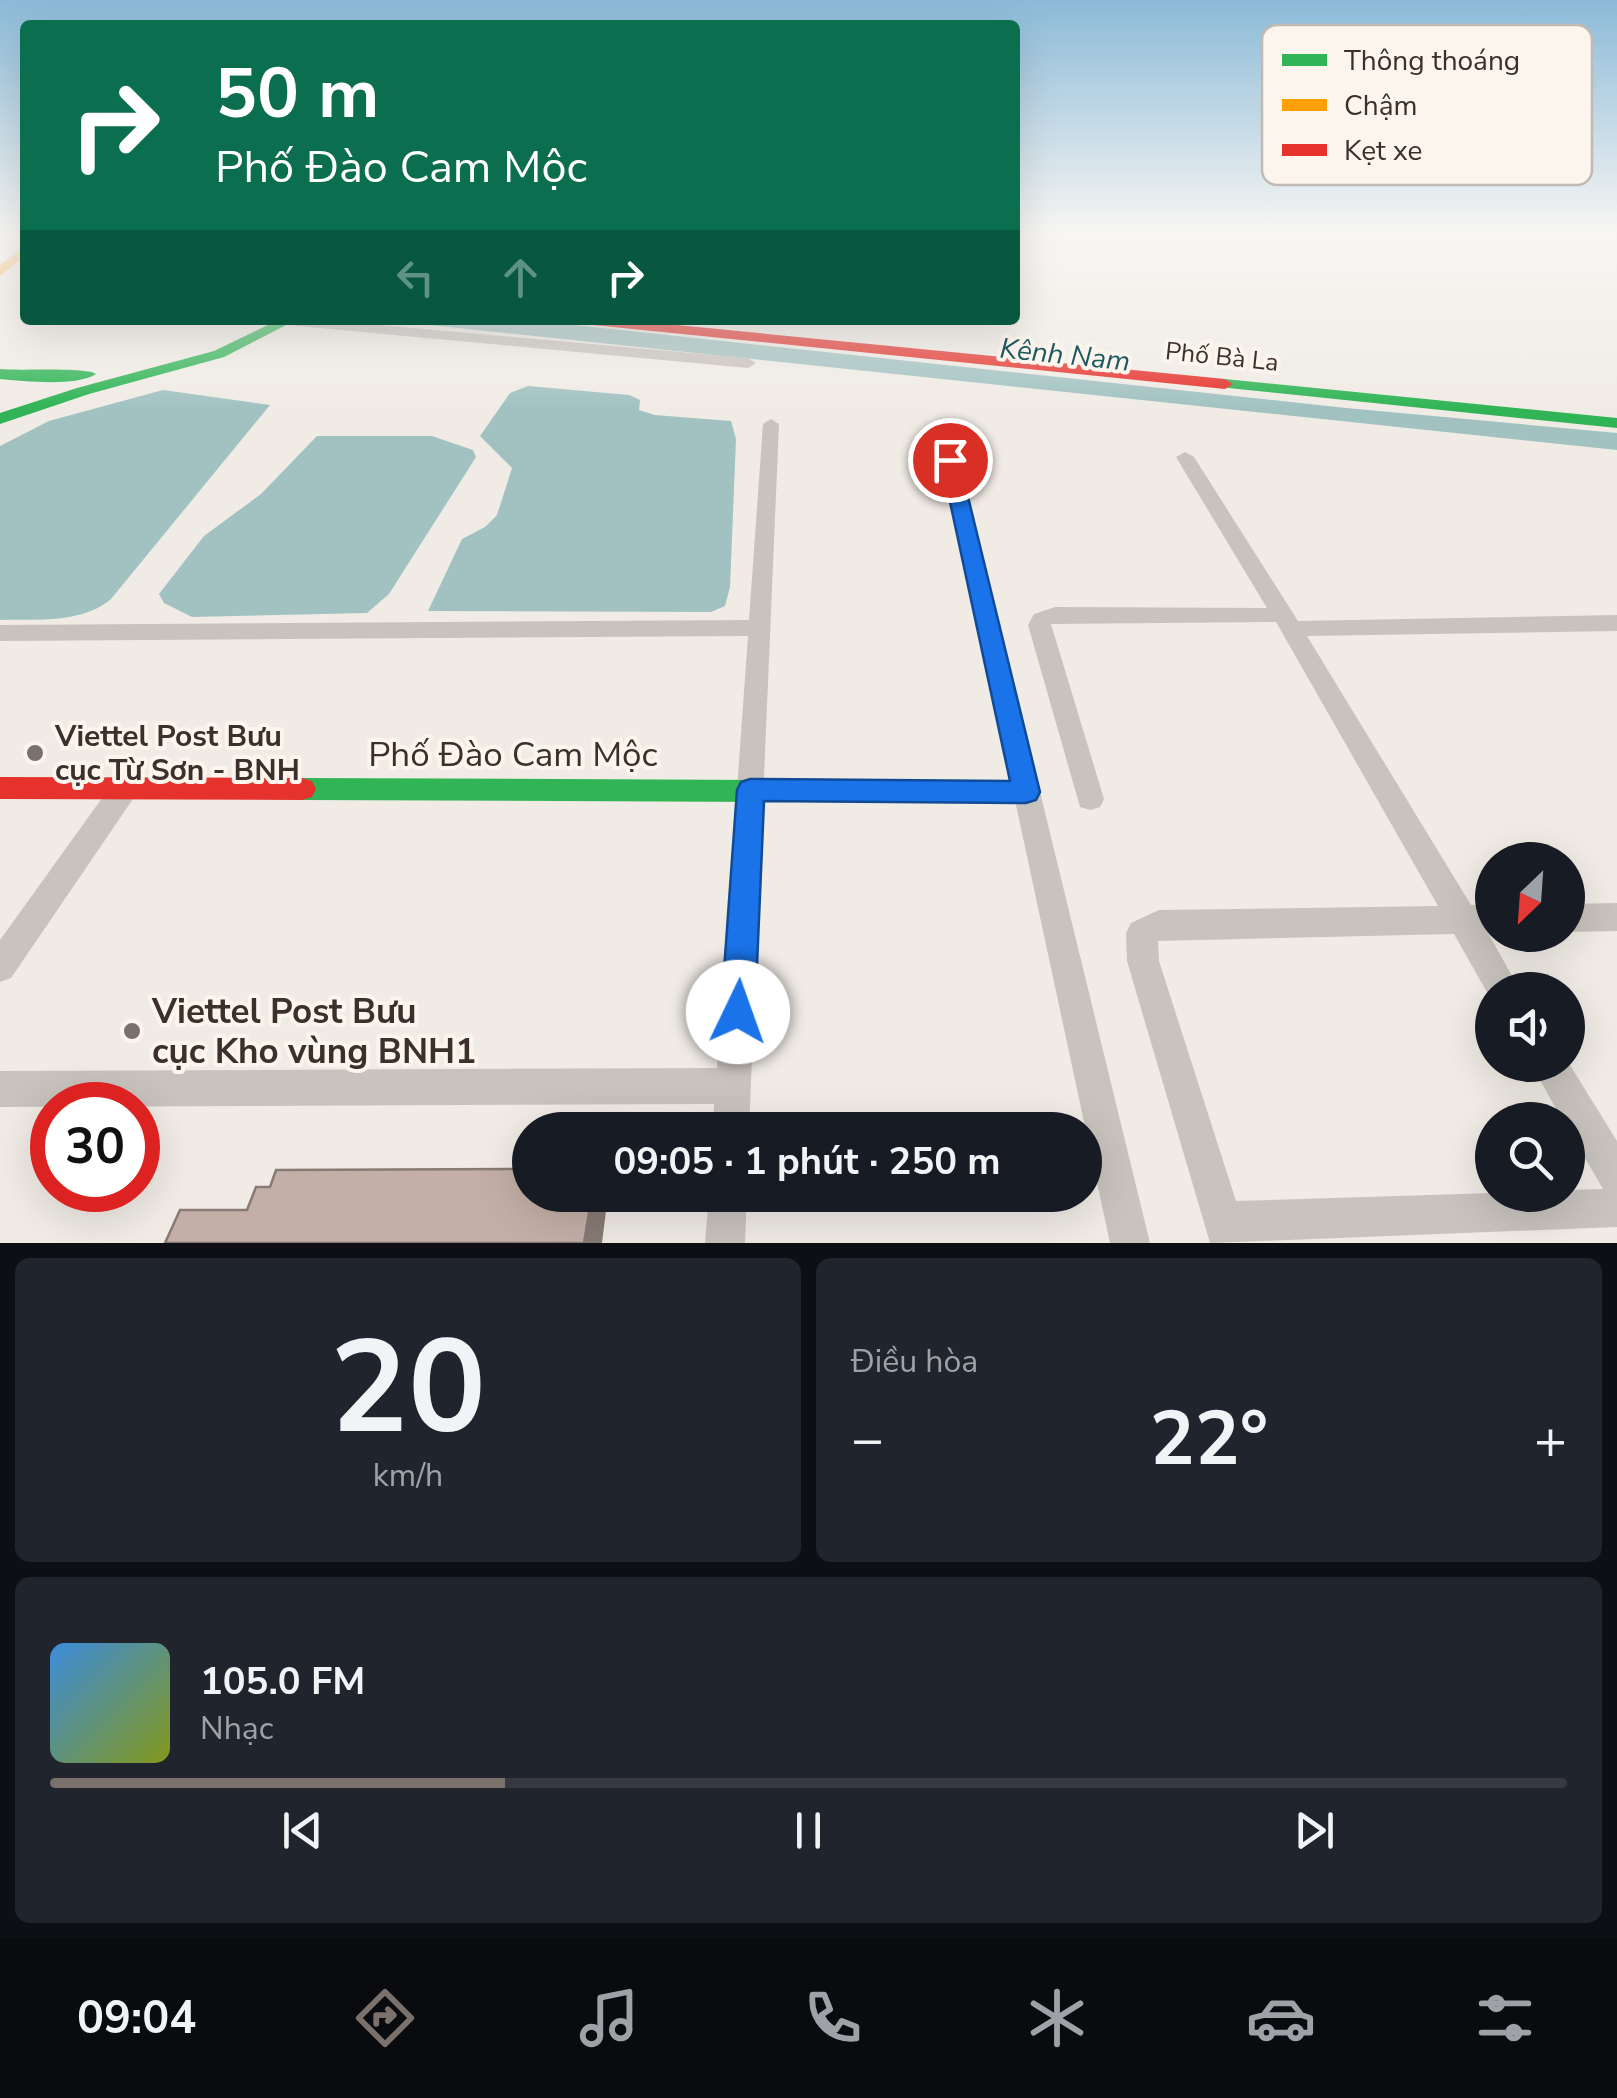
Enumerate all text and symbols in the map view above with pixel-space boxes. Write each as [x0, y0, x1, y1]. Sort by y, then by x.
legend [1262, 25, 1592, 185]
text: Thông thoáng [1344, 42, 1520, 80]
text: 50 m [215, 46, 379, 142]
icon: right [50, 60, 180, 190]
text: Chậm [1344, 87, 1418, 125]
text: Kẹt xe [1344, 132, 1422, 170]
text: Phố Đào Cam Mộc [215, 137, 587, 198]
icon: left [388, 250, 443, 305]
icon: ahead [493, 250, 548, 305]
icon: right [598, 250, 653, 305]
water label: Kênh Nam [998, 329, 1132, 381]
street label: Phố Bà La [1164, 334, 1280, 380]
pin [908, 418, 993, 503]
icon: arrive [923, 433, 978, 488]
place label: Viettel Post Bưu cục Từ Sơn - BNH [54, 716, 300, 791]
street label: Phố Đào Cam Mộc [368, 731, 658, 778]
marker: Viettel Post Bưu cục Từ Sơn - BNH [24, 742, 46, 764]
north arrow [1475, 842, 1585, 952]
map controls [1475, 842, 1585, 1212]
position arrow [686, 960, 790, 1064]
button: sound [1475, 972, 1585, 1082]
place label: Viettel Post Bưu cục Kho vùng BNH1 [151, 988, 476, 1075]
marker: Viettel Post Bưu cục Kho vùng BNH1 [121, 1020, 143, 1042]
speed limit sign: 30 [30, 1082, 160, 1212]
button: search [1475, 1102, 1585, 1212]
text: 09:05 · 1 phút · 250 m [613, 1136, 1001, 1187]
text: 20 [330, 1300, 486, 1477]
text: Điều hòa [851, 1340, 978, 1383]
text: 22° [1150, 1388, 1268, 1490]
text: − [851, 1402, 884, 1477]
text: + [1534, 1402, 1567, 1477]
text: km/h [373, 1454, 443, 1497]
text: 105.0 FM [200, 1656, 365, 1707]
text: Nhạc [200, 1707, 274, 1750]
icon: previous [275, 1803, 330, 1858]
icon: pause [781, 1803, 836, 1858]
icon: next [1287, 1803, 1342, 1858]
icon: directions [350, 1983, 420, 2053]
icon: music [574, 1983, 644, 2053]
icon: phone [798, 1983, 868, 2053]
icon: climate [1022, 1983, 1092, 2053]
icon: car [1246, 1983, 1316, 2053]
icon: filters [1470, 1983, 1540, 2053]
text: 09:04 [77, 1988, 196, 2049]

